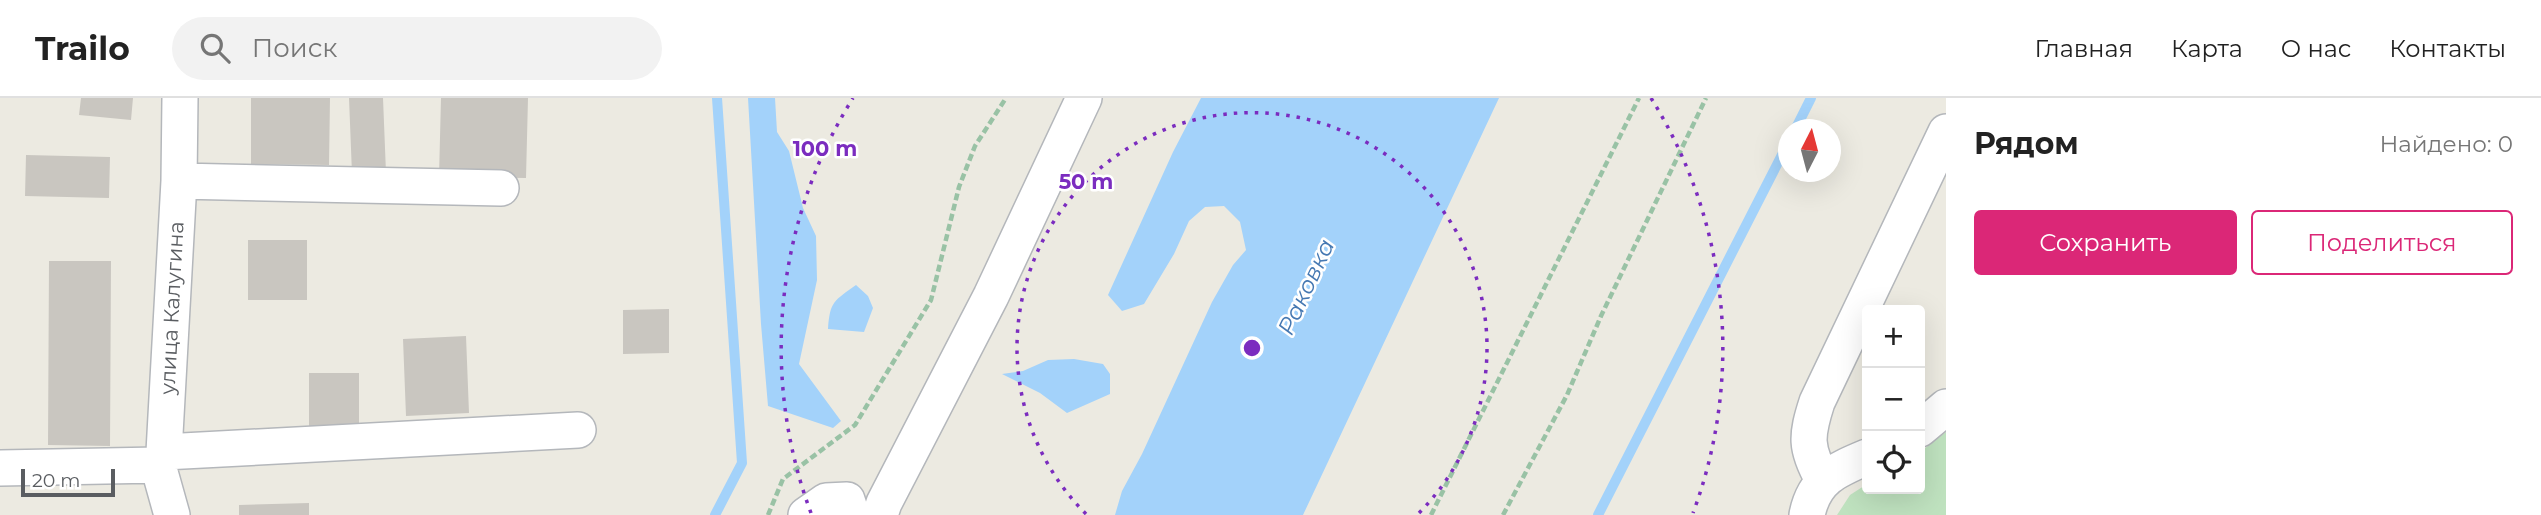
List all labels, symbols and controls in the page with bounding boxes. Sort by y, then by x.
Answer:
search box [172,17,662,80]
text: Trailo [35,28,130,68]
icon: search [196,29,234,67]
text: Поиск [252,32,337,64]
text: Главная [2035,34,2133,63]
text: Карта [2171,34,2243,63]
text: О нас [2281,34,2351,63]
text: Контакты [2389,34,2506,63]
north arrow [1778,119,1841,182]
text: Рядом [1974,125,2079,162]
text: Найдено: 0 [2379,130,2513,158]
text: 100 m [793,136,857,161]
text: 50 m [1059,169,1113,194]
button: Сохранить [1974,210,2237,275]
button: Поделиться [2251,210,2513,275]
street label: улица Калугина [154,221,189,396]
water label: Раковка [1272,235,1340,339]
map controls [1862,305,1925,494]
button: + [1862,305,1925,368]
centre of rings [1240,336,1264,360]
button: − [1862,368,1925,431]
button: locate [1862,431,1925,494]
scale bar [21,466,116,498]
text: 20 m [32,469,80,492]

